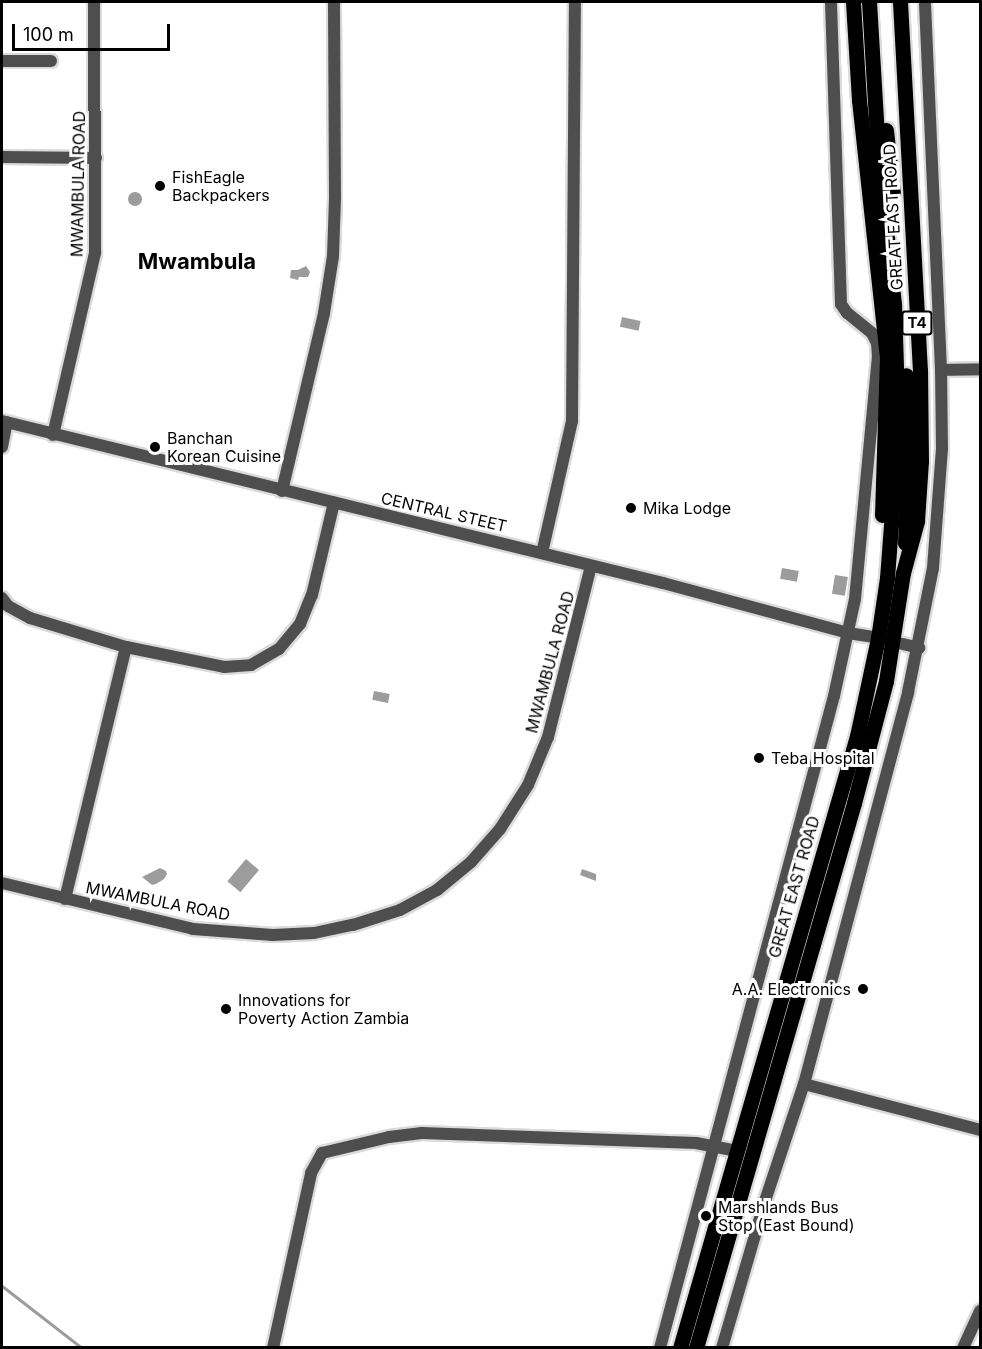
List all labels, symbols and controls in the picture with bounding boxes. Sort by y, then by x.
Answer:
scale bar [15,12,172,50]
text: 100 m [23,24,74,45]
street label: MWAMBULA ROAD [67,111,89,257]
street label: GREAT EAST ROAD [880,143,906,291]
place label: FishEagle Backpackers [172,167,270,205]
marker: FishEagle Backpackers [153,179,167,193]
district label: Mwambula [138,249,256,275]
road number: T4 [900,311,934,335]
place label: Banchan Korean Cuisine [167,428,281,466]
marker: Banchan Korean Cuisine [148,440,162,454]
street label: CENTRAL STEET [379,488,509,536]
place label: Mika Lodge [643,498,731,518]
marker: Mika Lodge [624,501,638,515]
street label: MWAMBULA ROAD [522,589,578,735]
place label: Teba Hospital [771,748,875,768]
marker: Teba Hospital [752,751,766,765]
street label: GREAT EAST ROAD [765,814,823,960]
street label: MWAMBULA ROAD [84,878,232,924]
place label: A.A. Electronics [732,979,851,999]
marker: A.A. Electronics [856,982,870,996]
place label: Innovations for Poverty Action Zambia [238,990,409,1028]
marker: Innovations for Poverty Action Zambia [219,1002,233,1016]
place label: Marshlands Bus Stop (East Bound) [718,1197,854,1235]
marker: Marshlands Bus Stop (East Bound) [699,1209,713,1223]

